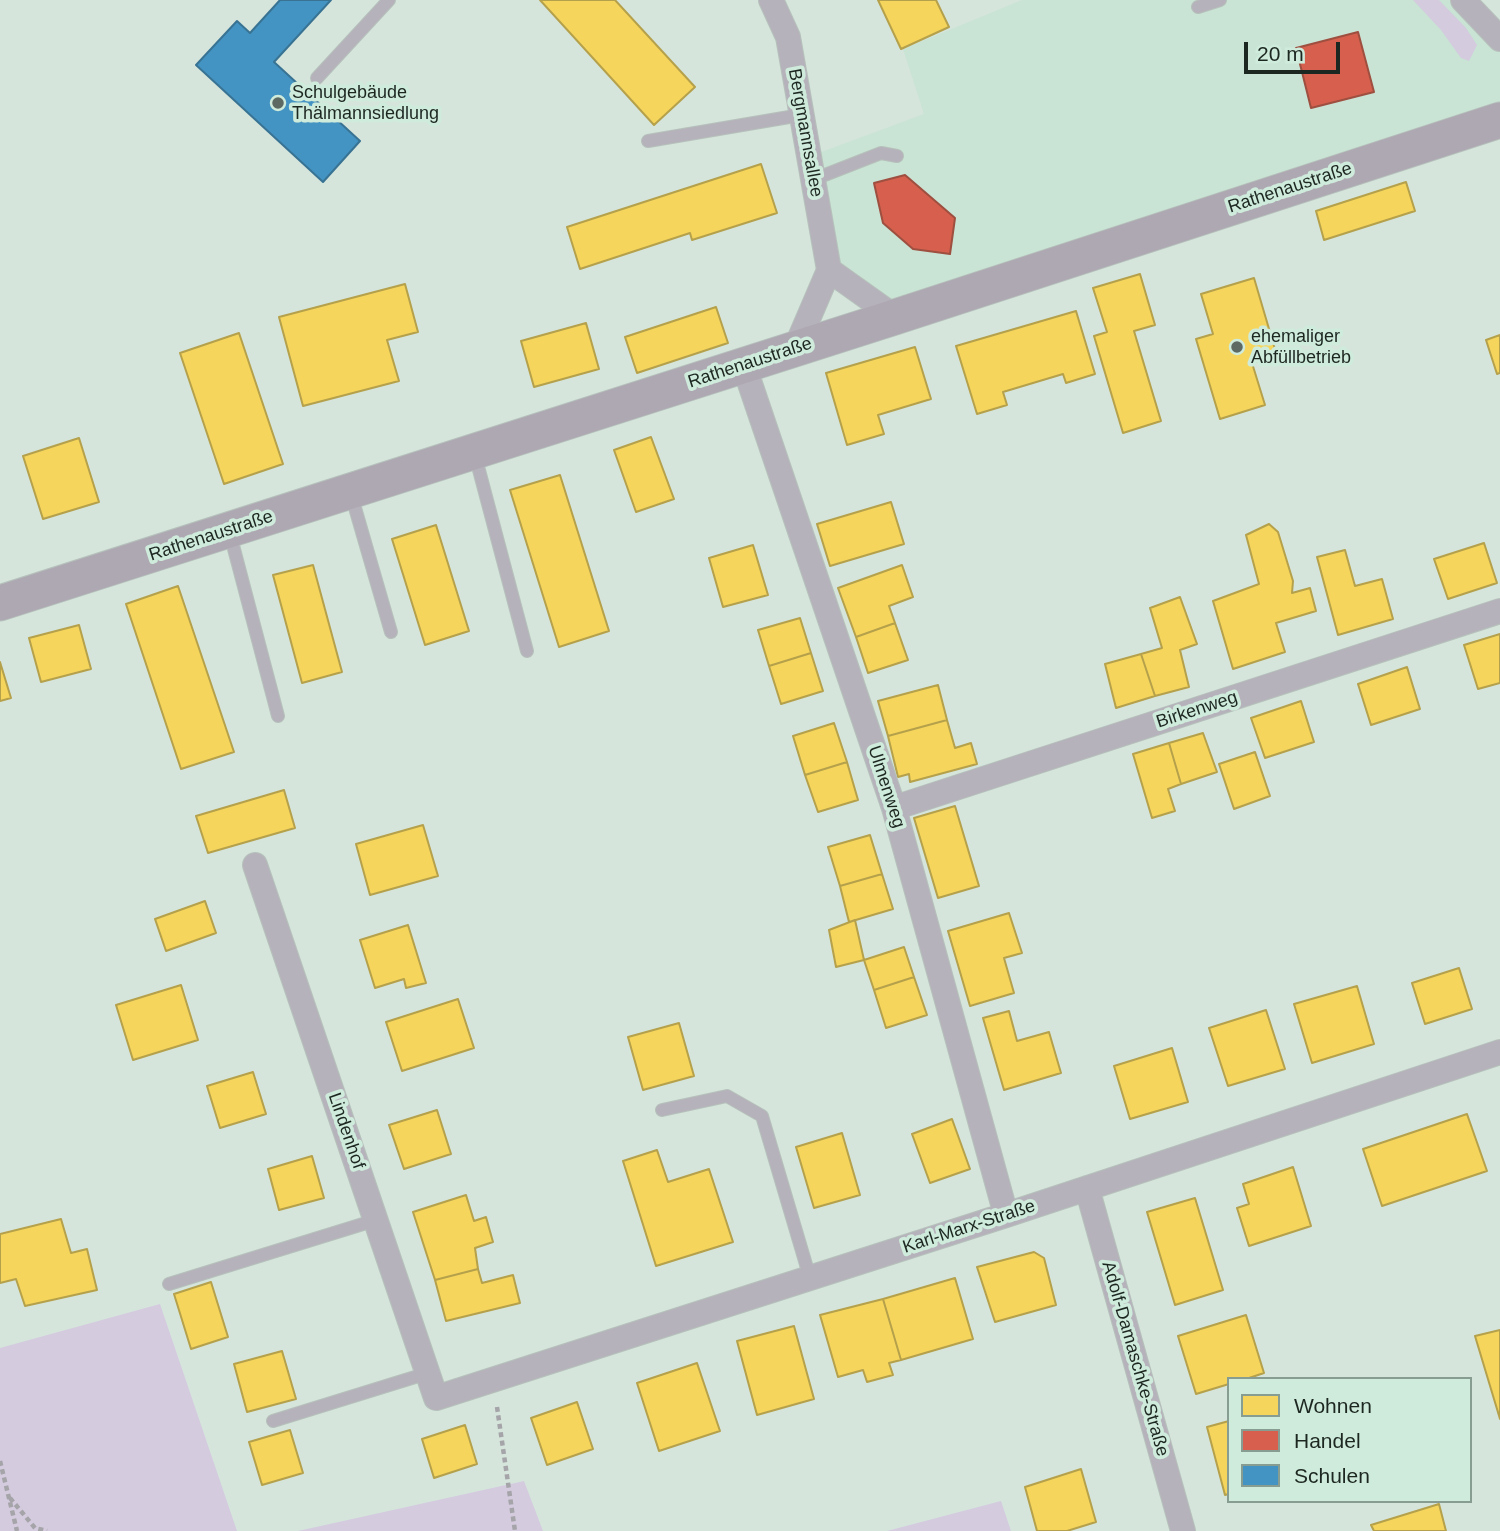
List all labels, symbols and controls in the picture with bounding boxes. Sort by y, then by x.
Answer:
scale bar [1248,28,1344,72]
text: 20 m [1257,42,1304,65]
street label: Bergmannsallee [783,67,827,199]
place label: Schulgebäude Thälmannsiedlung [292,82,439,124]
marker: Schulgebäude Thälmannsiedlung [270,95,286,111]
street label: Rathenaustraße [1225,158,1355,218]
place label: ehemaliger Abfüllbetrieb [1251,326,1351,368]
street label: Rathenaustraße [685,333,815,393]
marker: ehemaliger Abfüllbetrieb [1229,339,1245,355]
street label: Rathenaustraße [146,506,276,566]
street label: Birkenweg [1154,687,1240,733]
street label: Ulmenweg [863,743,909,831]
street label: Lindenhof [323,1090,369,1172]
street label: Karl-Marx-Straße [900,1195,1038,1259]
street label: Adolf-Damaschke-Straße [1097,1259,1173,1459]
legend [1227,1377,1472,1503]
text: Wohnen [1294,1394,1372,1417]
text: Handel [1294,1429,1361,1452]
text: Schulen [1294,1464,1370,1487]

